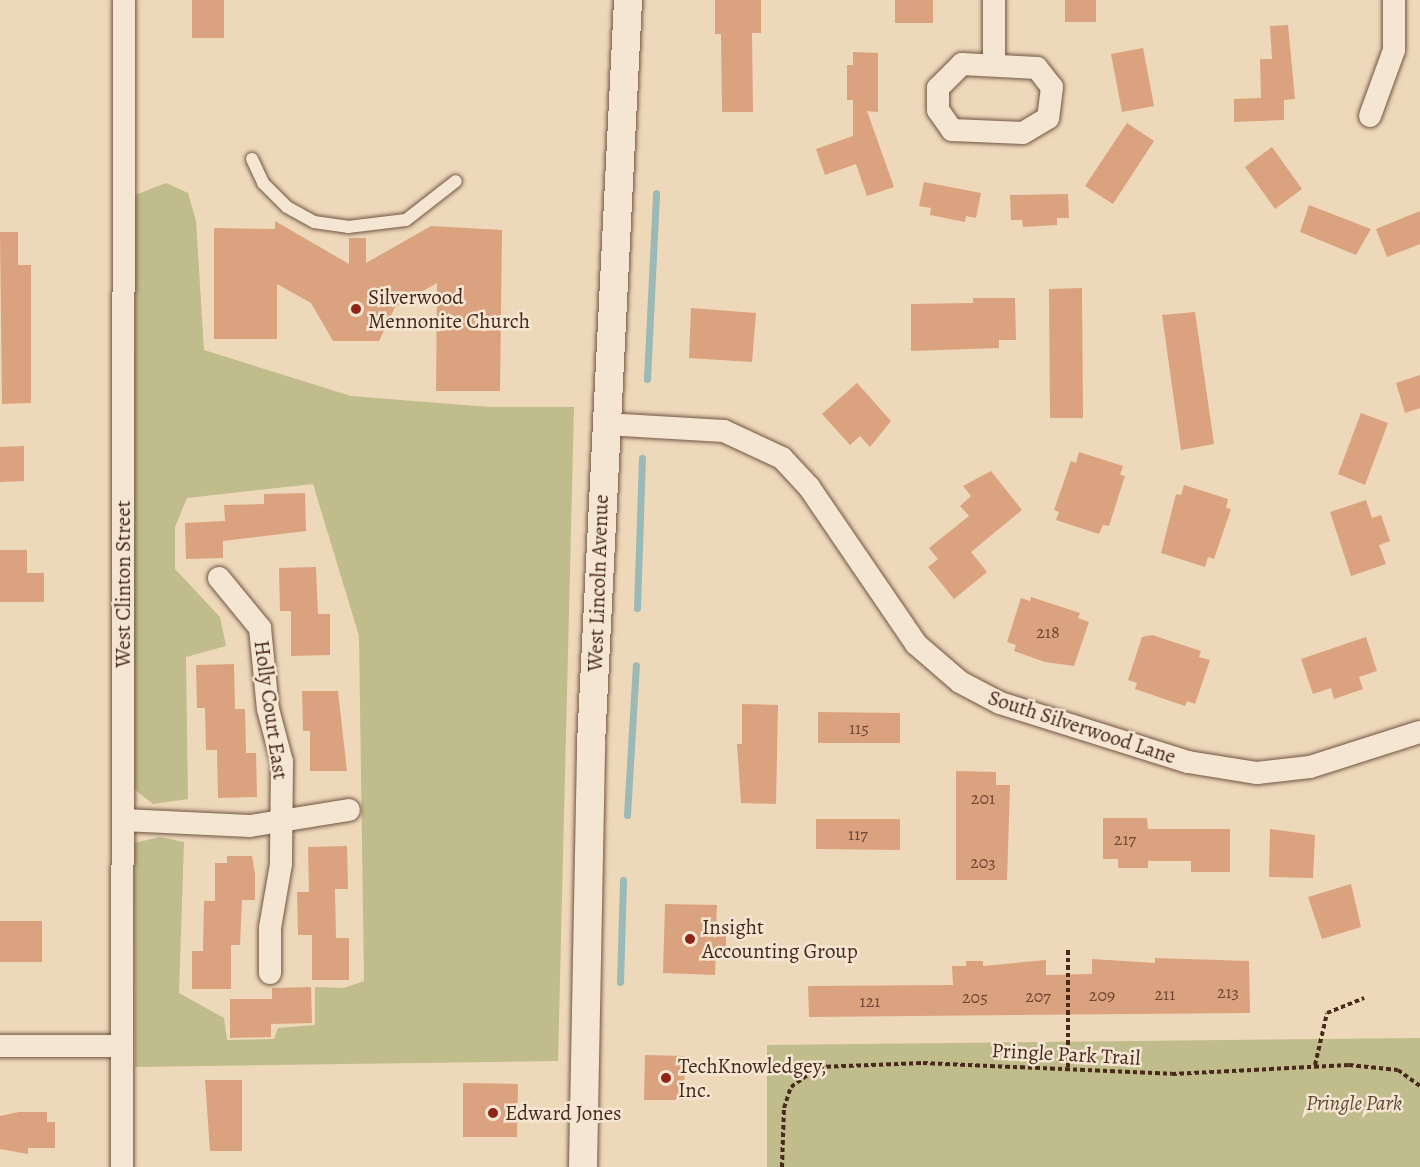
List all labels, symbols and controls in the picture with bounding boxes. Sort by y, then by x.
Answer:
place label: Silverwood Mennonite Church [368,284,530,334]
marker: Silverwood Mennonite Church [349,302,363,316]
street label: West Lincoln Avenue [582,494,614,672]
street label: West Clinton Street [110,500,136,668]
house number: 218 [1036,621,1060,643]
street label: Holly Court East [249,639,293,781]
street label: South Silverwood Lane [985,685,1179,769]
house number: 115 [849,717,869,739]
house number: 201 [971,787,995,809]
house number: 117 [848,823,868,845]
house number: 217 [1114,828,1136,850]
house number: 203 [970,851,996,873]
place label: Insight Accounting Group [702,914,858,964]
marker: Insight Accounting Group [683,932,697,946]
house number: 213 [1217,981,1239,1003]
house number: 211 [1155,983,1175,1005]
house number: 209 [1089,984,1115,1006]
house number: 207 [1025,985,1051,1007]
house number: 205 [962,986,988,1008]
house number: 121 [860,990,880,1012]
street label: Pringle Park Trail [991,1038,1141,1070]
place label: TechKnowledgey, Inc. [678,1053,827,1103]
marker: TechKnowledgey, Inc. [659,1071,673,1085]
park label: Pringle Park [1306,1090,1402,1116]
place label: Edward Jones [505,1100,622,1126]
marker: Edward Jones [486,1106,500,1120]

